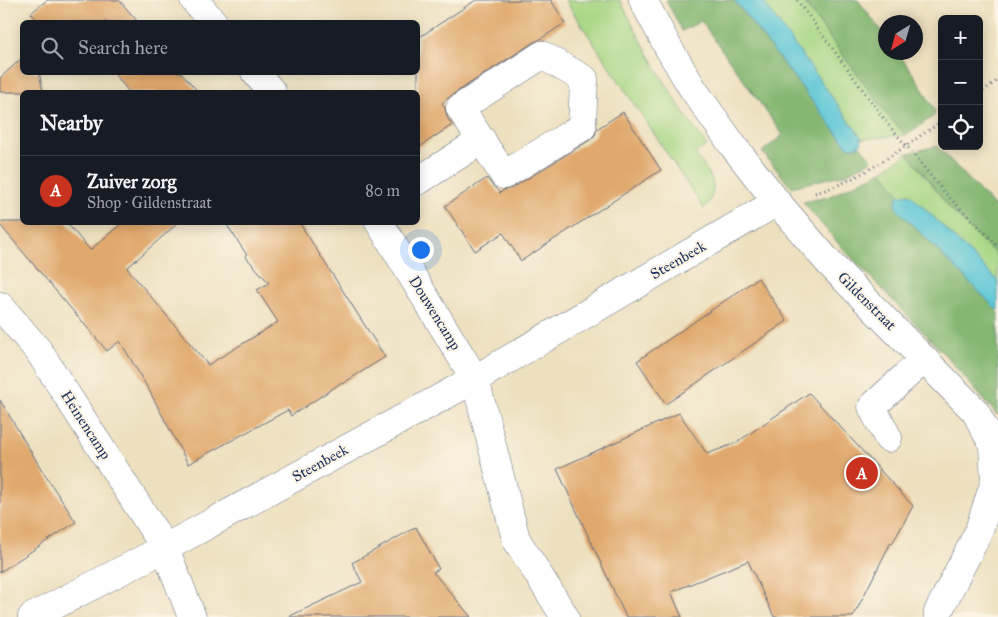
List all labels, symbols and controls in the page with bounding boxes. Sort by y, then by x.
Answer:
north arrow [878,15,923,60]
map controls [938,15,983,150]
button: + [938,15,983,60]
search box [20,20,420,75]
icon: search [38,34,66,62]
text: Search here [78,36,168,59]
button: − [938,60,983,105]
button: locate [938,105,983,150]
text: Nearby [40,110,103,136]
text: Zuiver zorg [87,170,176,193]
text: A [51,181,61,200]
text: 80 m [365,181,400,200]
text: Shop · Gildenstraat [87,193,212,212]
your location [408,237,434,263]
street label: Steenbeek [647,237,709,283]
street label: Gildenstraat [834,268,900,334]
street label: Douwencamp [405,272,465,354]
street label: Heinencamp [57,387,115,463]
street label: Steenbeek [289,440,351,486]
pin: A [846,454,878,492]

